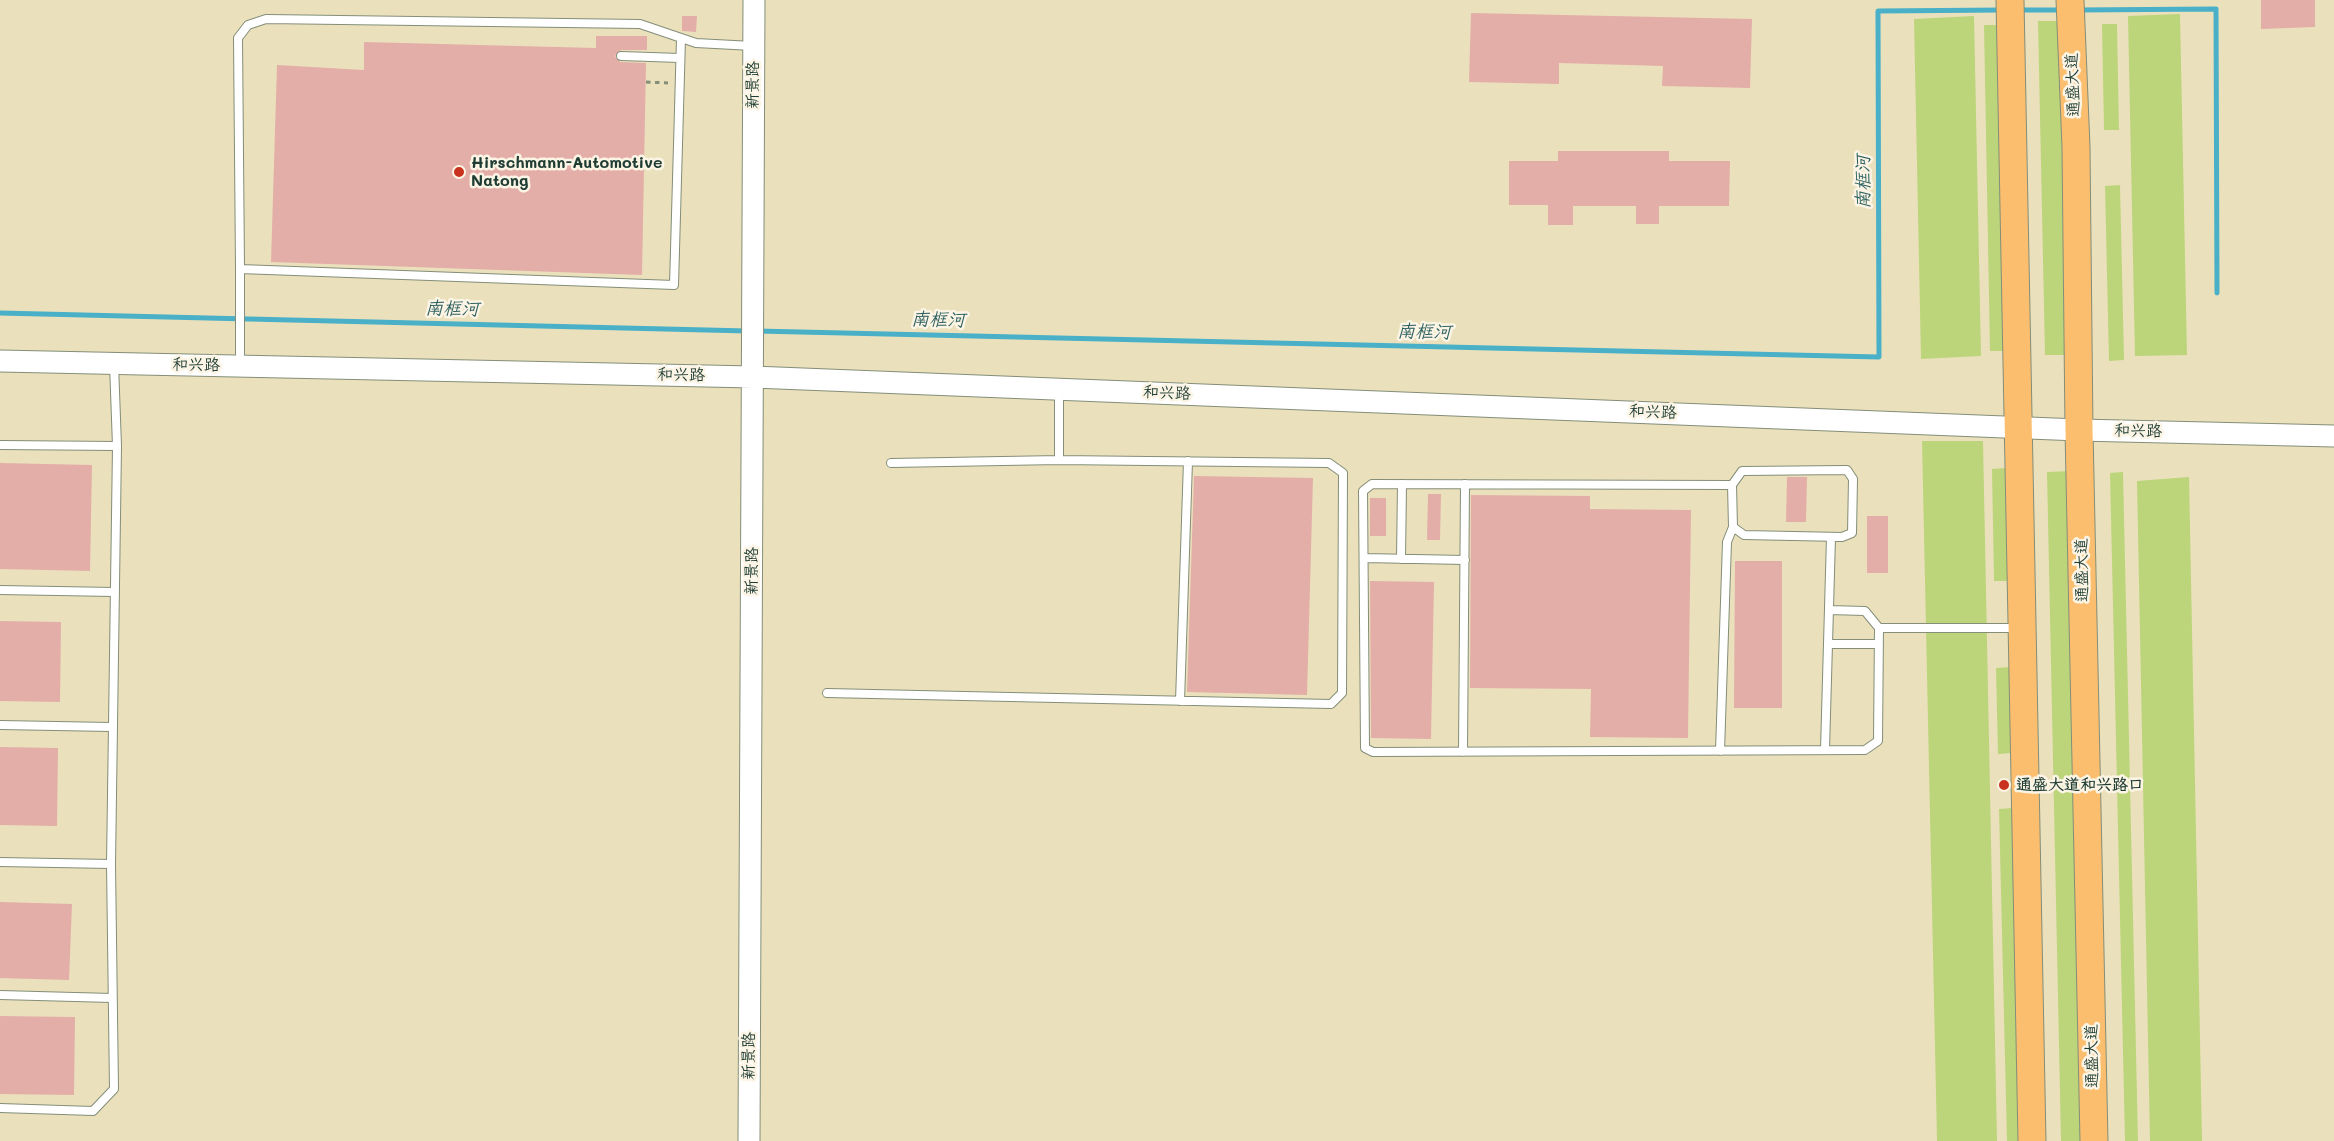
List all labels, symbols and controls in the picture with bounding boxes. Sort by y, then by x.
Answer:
street label: 通盛大道 [2062,53,2084,117]
street label: 新景路 [743,61,763,109]
place label: Hirschmann-Automotive Natong [471,153,662,191]
water label: 南框河 [1852,155,1874,209]
marker: Hirschmann-Automotive Natong [452,165,466,179]
water label: 南框河 [425,298,479,320]
water label: 南框河 [911,309,965,331]
water label: 南框河 [1397,321,1451,343]
street label: 和兴路 [172,355,220,375]
street label: 和兴路 [657,365,705,385]
street label: 和兴路 [1143,383,1191,403]
street label: 和兴路 [1629,402,1677,422]
street label: 和兴路 [2114,421,2162,441]
street label: 通盛大道 [2072,538,2092,602]
street label: 新景路 [742,547,762,595]
place label: 通盛大道和兴路口 [2016,775,2144,795]
marker: 通盛大道和兴路口 [1997,778,2011,792]
street label: 通盛大道 [2082,1024,2102,1088]
street label: 新景路 [739,1032,759,1080]

